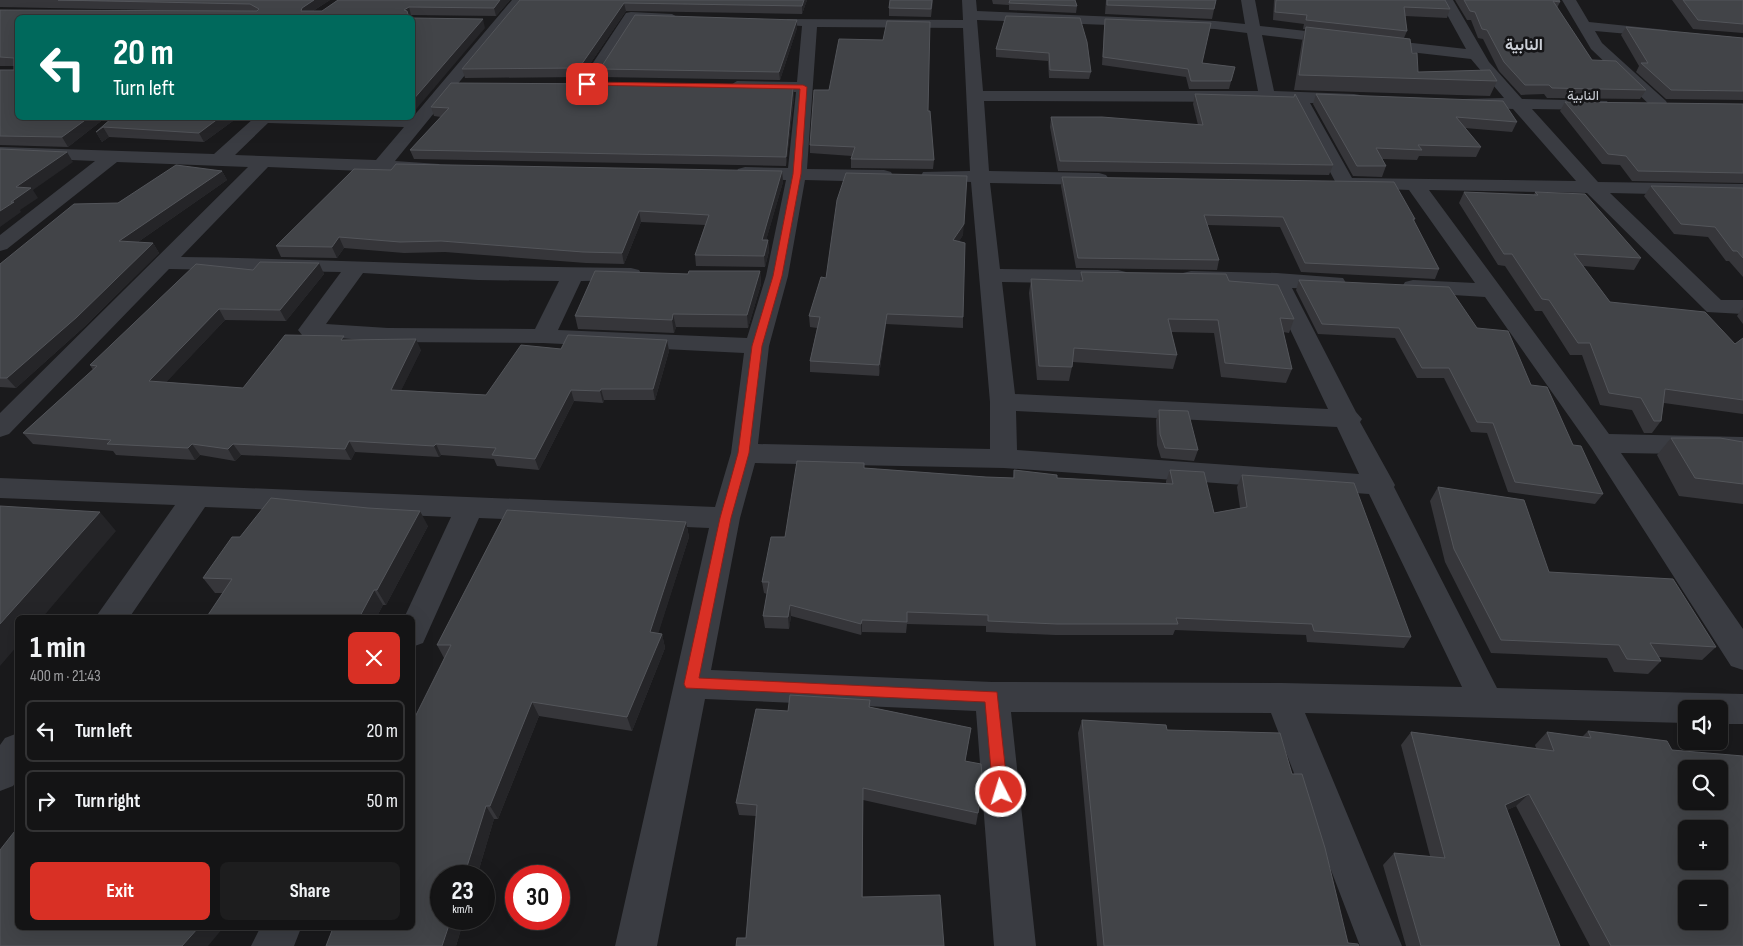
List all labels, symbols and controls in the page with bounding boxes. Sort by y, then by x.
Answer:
text: 20 m [113,32,174,75]
icon: left [30,35,95,100]
district label: النابية [1505,36,1543,55]
pin [566,63,608,105]
icon: arrive [573,70,601,98]
text: Turn left [113,75,175,102]
district label: النابية [1567,87,1599,104]
text: 1 min [30,630,86,666]
button: close [348,632,400,684]
text: 400 m · 21:43 [30,667,101,686]
map controls [1678,700,1728,930]
button: sound [1678,700,1728,750]
icon: left [32,717,60,745]
text: Turn left [75,720,132,743]
text: 20 m [366,720,398,743]
button: search [1678,760,1728,810]
position arrow [974,765,1026,817]
icon: right [32,787,60,815]
text: Turn right [75,790,140,813]
text: 50 m [367,790,398,813]
button: + [1678,820,1728,870]
button: Exit [30,862,210,920]
button: Share [220,862,400,920]
speed limit sign: 30 [505,865,570,930]
text: 23 [451,876,474,907]
button: − [1678,880,1728,930]
text: km/h [452,902,473,917]

